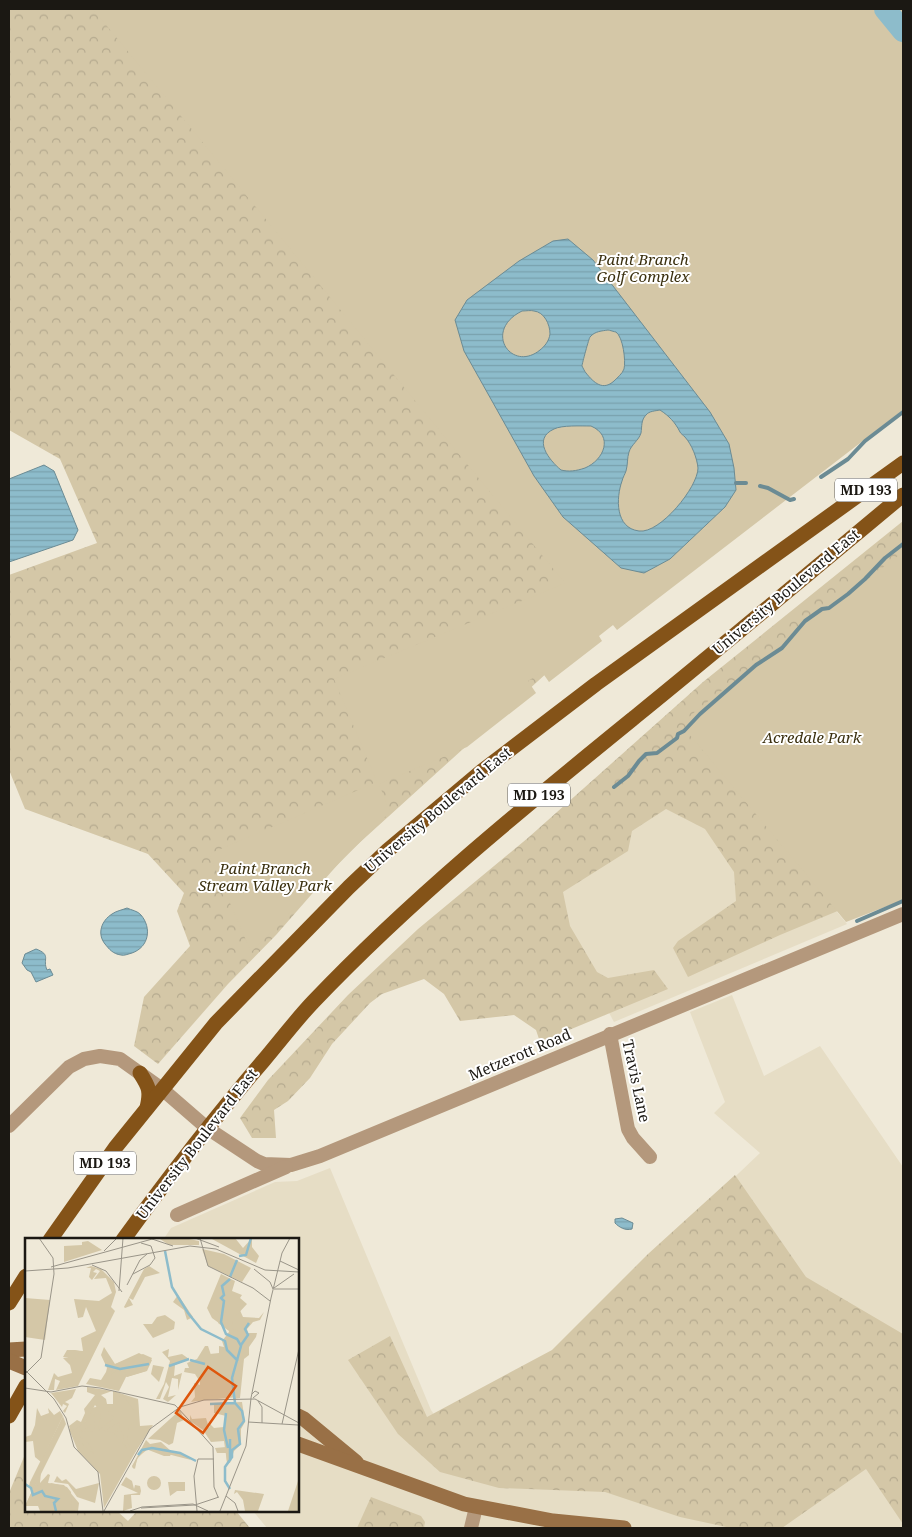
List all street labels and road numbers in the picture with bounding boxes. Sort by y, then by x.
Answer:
road number: MD 193 [835,478,897,502]
street label: University Boulevard East [708,524,863,659]
street label: University Boulevard East [360,742,515,877]
road number: MD 193 [508,784,570,806]
street label: Metzerott Road [465,1024,574,1085]
street label: Travis Lane [618,1038,655,1124]
street label: University Boulevard East [131,1064,261,1223]
road number: MD 193 [74,1152,136,1174]

